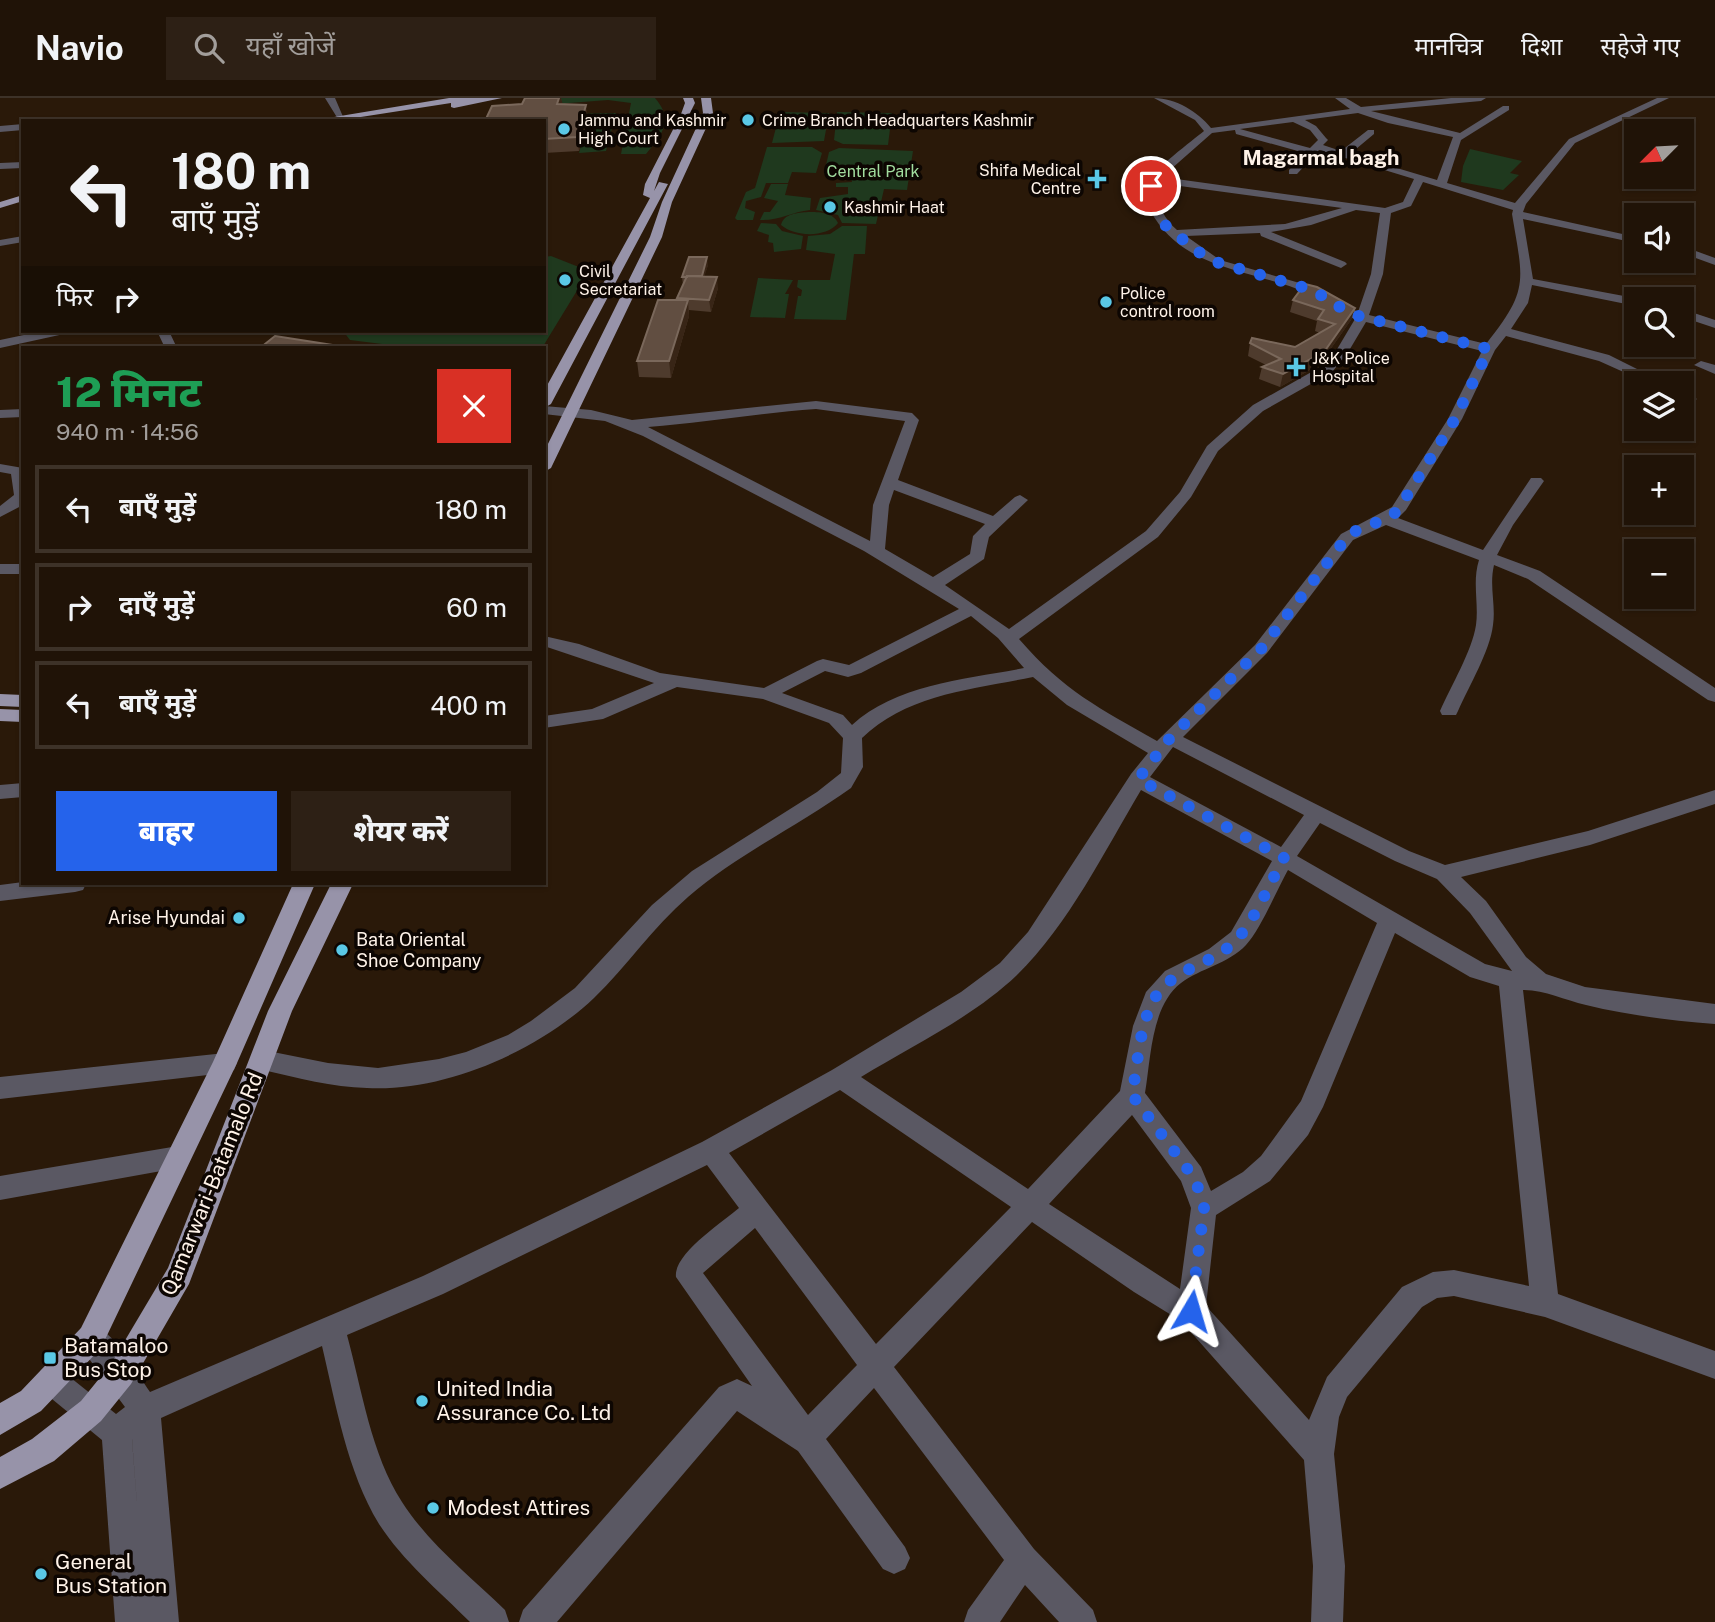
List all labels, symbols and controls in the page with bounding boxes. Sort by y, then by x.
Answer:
search box [166,17,656,80]
text: Navio [35,29,124,67]
icon: search [190,29,228,67]
text: यहाँ खोजें [246,30,335,61]
text: मानचित्र [1415,32,1483,60]
text: दिशा [1521,32,1563,60]
text: सहेजे गए [1601,32,1680,60]
place label: Jammu and Kashmir High Court [578,111,726,148]
place label: Crime Branch Headquarters Kashmir [762,111,1034,130]
marker: Crime Branch Headquarters Kashmir [740,112,756,128]
north arrow [1624,119,1694,189]
map controls [1624,119,1694,609]
marker: Jammu and Kashmir High Court [556,121,572,137]
text: 180 m [171,142,311,200]
district label: Magarmal bagh [1242,145,1400,170]
icon: left [56,147,147,238]
pin [1121,156,1181,216]
place label: Shifa Medical Centre [979,161,1081,198]
park label: Central Park [827,162,919,181]
icon: arrive [1132,167,1170,205]
marker: Shifa Medical Centre [1087,169,1107,189]
place label: Kashmir Haat [844,198,945,217]
marker: Kashmir Haat [822,199,838,215]
text: बाएँ मुड़ें [171,201,259,238]
button: sound [1624,203,1694,273]
place label: Civil Secretariat [579,262,662,299]
marker: Civil Secretariat [557,272,573,288]
icon: right [107,280,145,318]
text: फिर [56,281,93,312]
place label: Police control room [1120,284,1215,321]
button: search [1624,287,1694,357]
marker: Police control room [1098,294,1114,310]
place label: J&K Police Hospital [1312,349,1390,386]
marker: J&K Police Hospital [1286,357,1306,377]
text: 12 मिनट [56,367,201,416]
button: close [437,369,511,443]
button: layers [1624,371,1694,441]
text: 940 m · 14:56 [56,418,199,445]
button: + [1624,455,1694,525]
icon: left [60,490,98,528]
text: बाएँ मुड़ें [119,491,196,522]
text: 180 m [435,494,507,525]
button: − [1624,539,1694,609]
icon: right [60,588,98,626]
text: दाएँ मुड़ें [119,589,195,620]
text: 60 m [446,592,507,623]
icon: left [60,686,98,724]
text: बाएँ मुड़ें [119,687,196,718]
text: 400 m [430,690,507,721]
button: बाहर [56,791,277,871]
button: शेयर करें [291,791,511,871]
place label: Arise Hyundai [108,907,225,928]
marker: Arise Hyundai [231,910,247,926]
place label: Bata Oriental Shoe Company [356,929,482,971]
marker: Bata Oriental Shoe Company [334,942,350,958]
street label: Qamarwari-Batamalo Rd [155,1069,268,1299]
position arrow [1154,1274,1228,1348]
place label: Batamaloo Bus Stop [64,1333,168,1382]
marker: Batamaloo Bus Stop [42,1350,58,1366]
place label: United India Assurance Co. Ltd [436,1376,611,1425]
marker: United India Assurance Co. Ltd [414,1393,430,1409]
place label: Modest Attires [447,1495,590,1520]
marker: Modest Attires [425,1500,441,1516]
place label: General Bus Station [55,1549,167,1598]
marker: General Bus Station [33,1566,49,1582]

